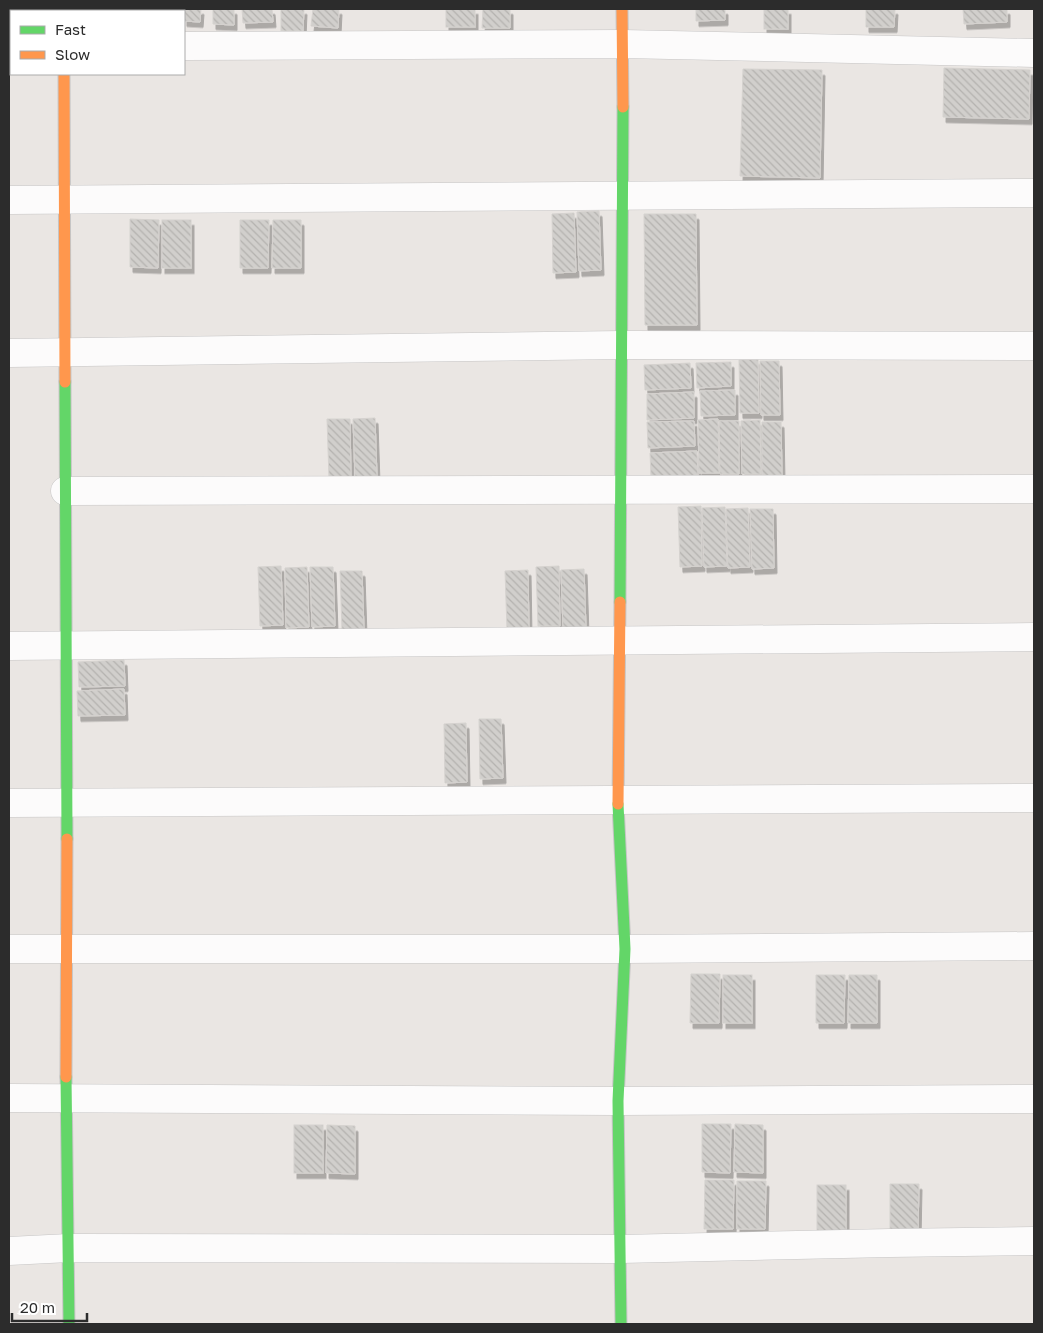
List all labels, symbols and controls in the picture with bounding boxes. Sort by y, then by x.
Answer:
legend [10,10,185,75]
text: Fast [55,20,86,38]
text: Slow [55,45,90,63]
scale bar [12,1290,88,1322]
text: 20 m [20,1298,55,1316]

